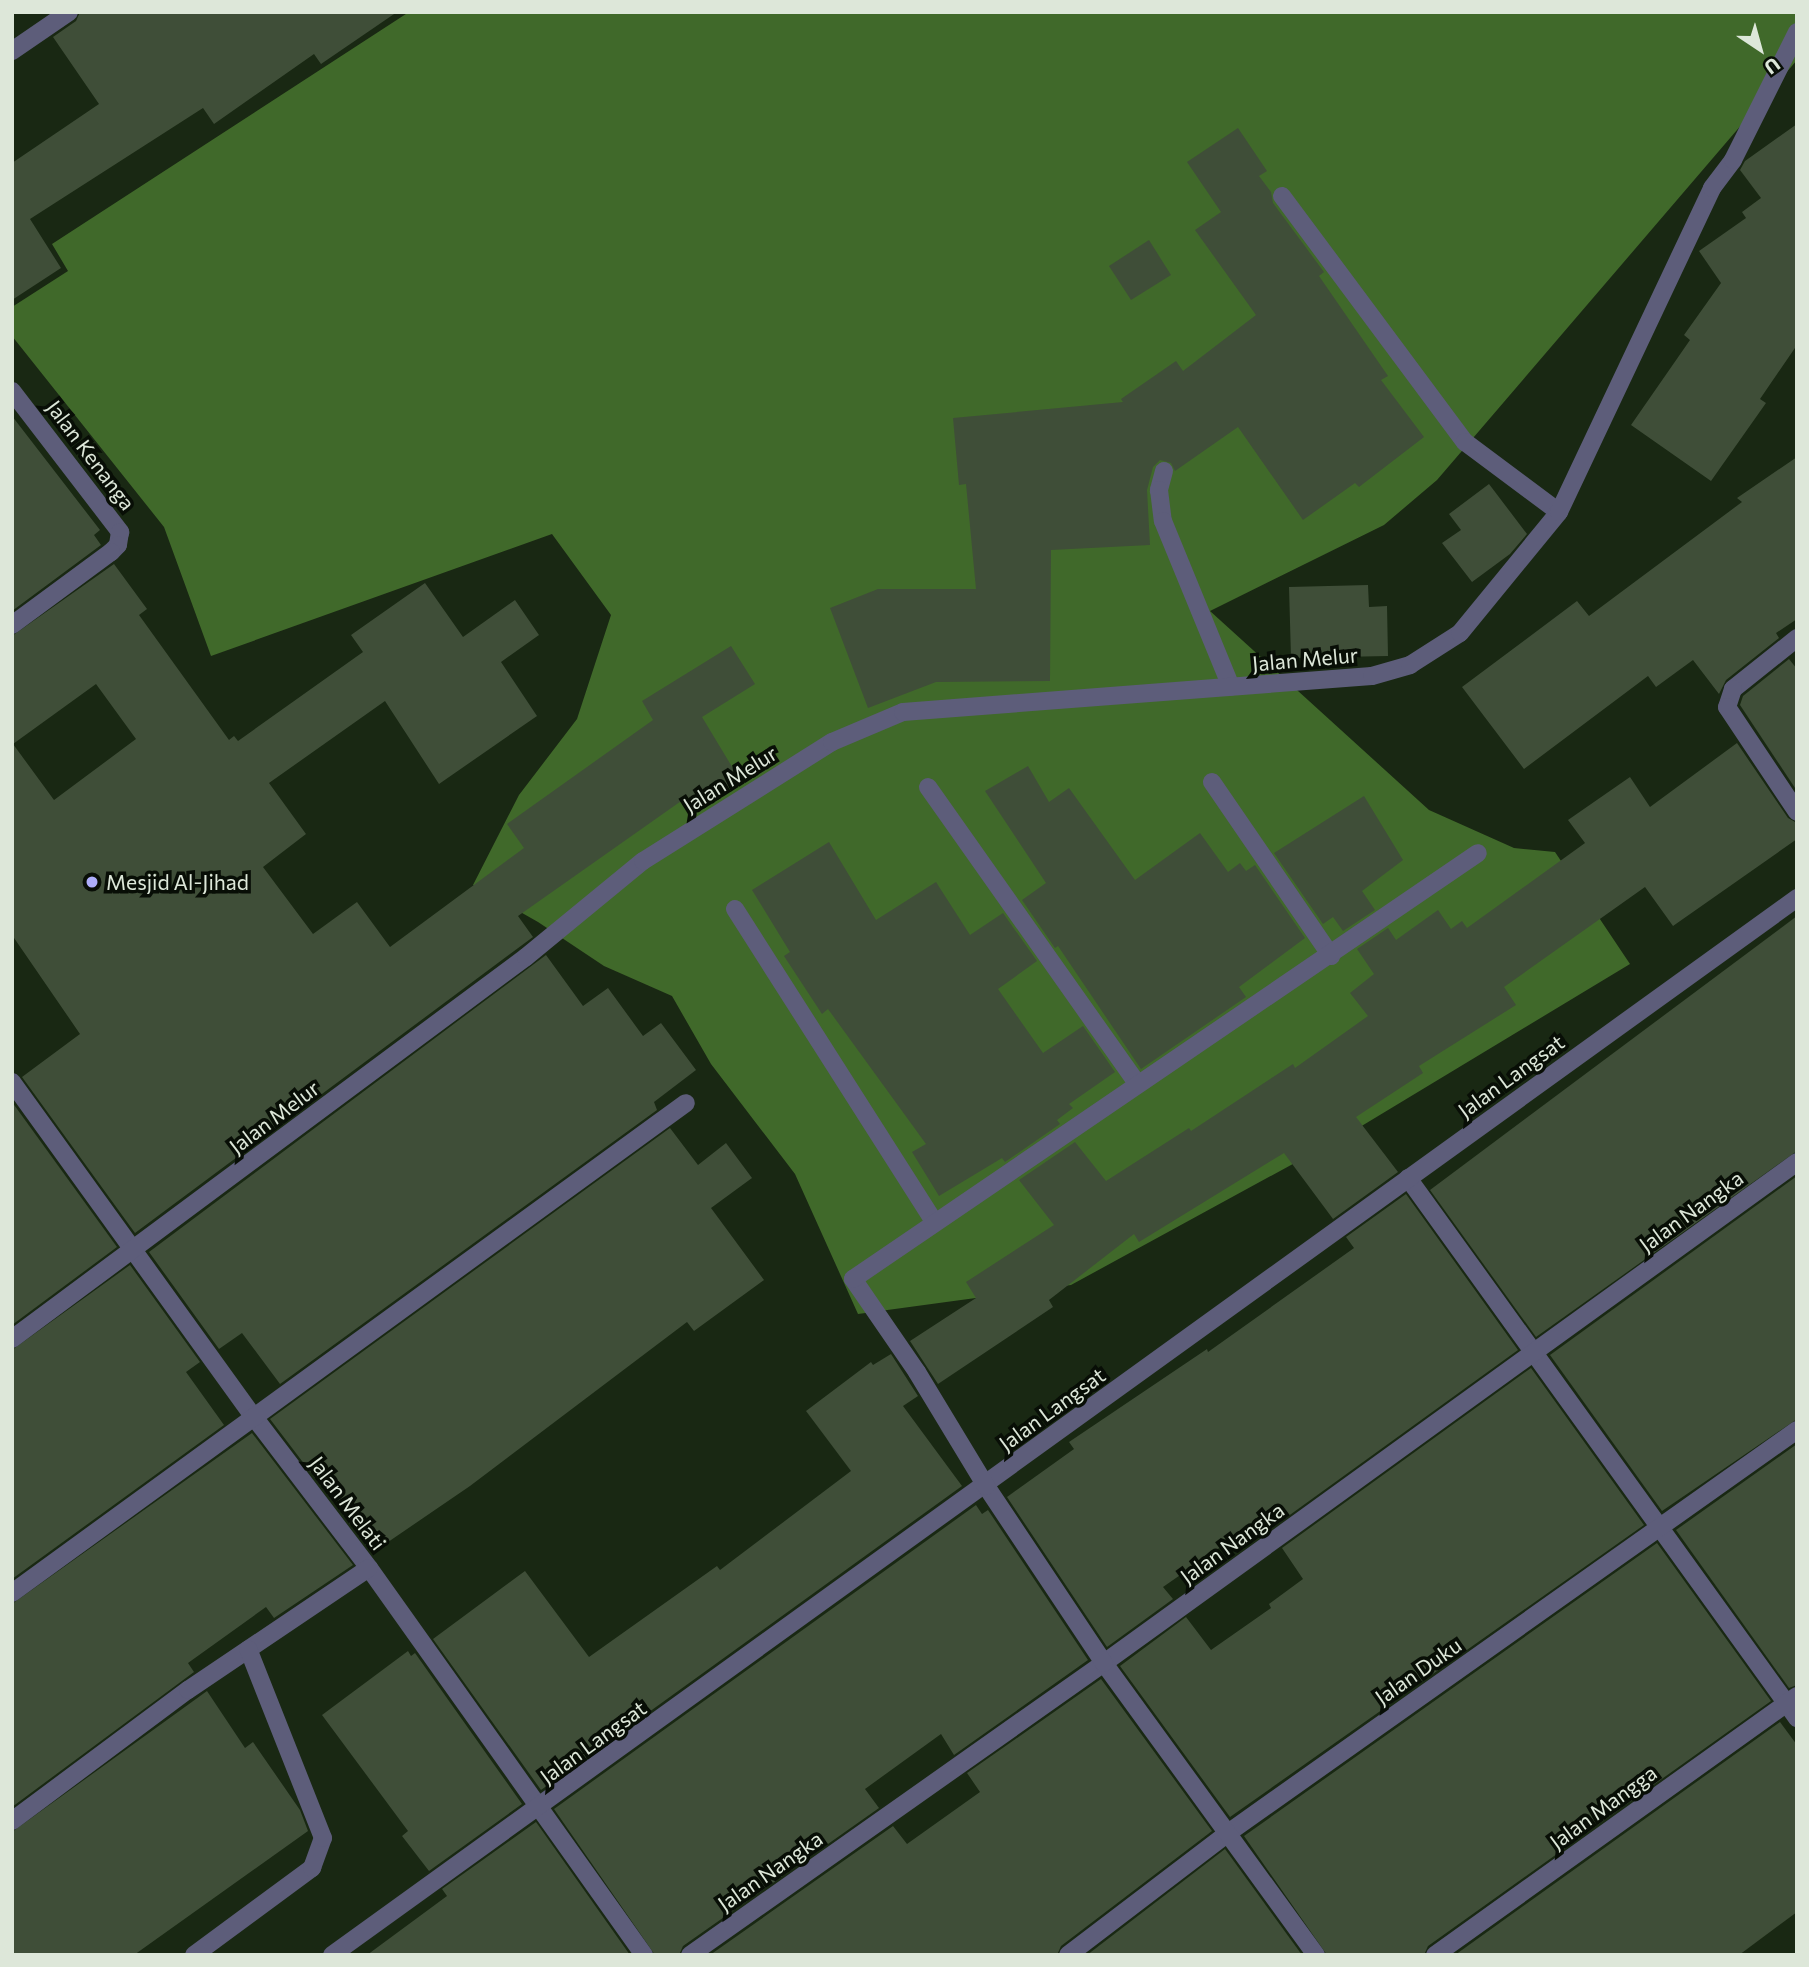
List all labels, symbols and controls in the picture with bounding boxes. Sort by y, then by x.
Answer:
north arrow [1725,14,1795,84]
text: U [1760,53,1785,80]
street label: Jalan Kenanga [41,395,141,515]
street label: Jalan Melur [1251,642,1359,676]
street label: Jalan Melur [678,740,782,818]
place label: Mesjid Al-Jihad [106,869,249,895]
marker: Mesjid Al-Jihad [84,874,100,890]
street label: Jalan Langsat [1453,1029,1569,1123]
street label: Jalan Melur [224,1075,324,1159]
street label: Jalan Nangka [1634,1165,1748,1257]
street label: Jalan Langsat [994,1362,1110,1456]
street label: Jalan Melati [305,1451,391,1555]
street label: Jalan Nangka [1175,1497,1289,1589]
street label: Jalan Duku [1370,1632,1466,1710]
street label: Jalan Langsat [535,1695,651,1789]
street label: Jalan Mangga [1545,1760,1661,1854]
street label: Jalan Nangka [713,1826,827,1916]

